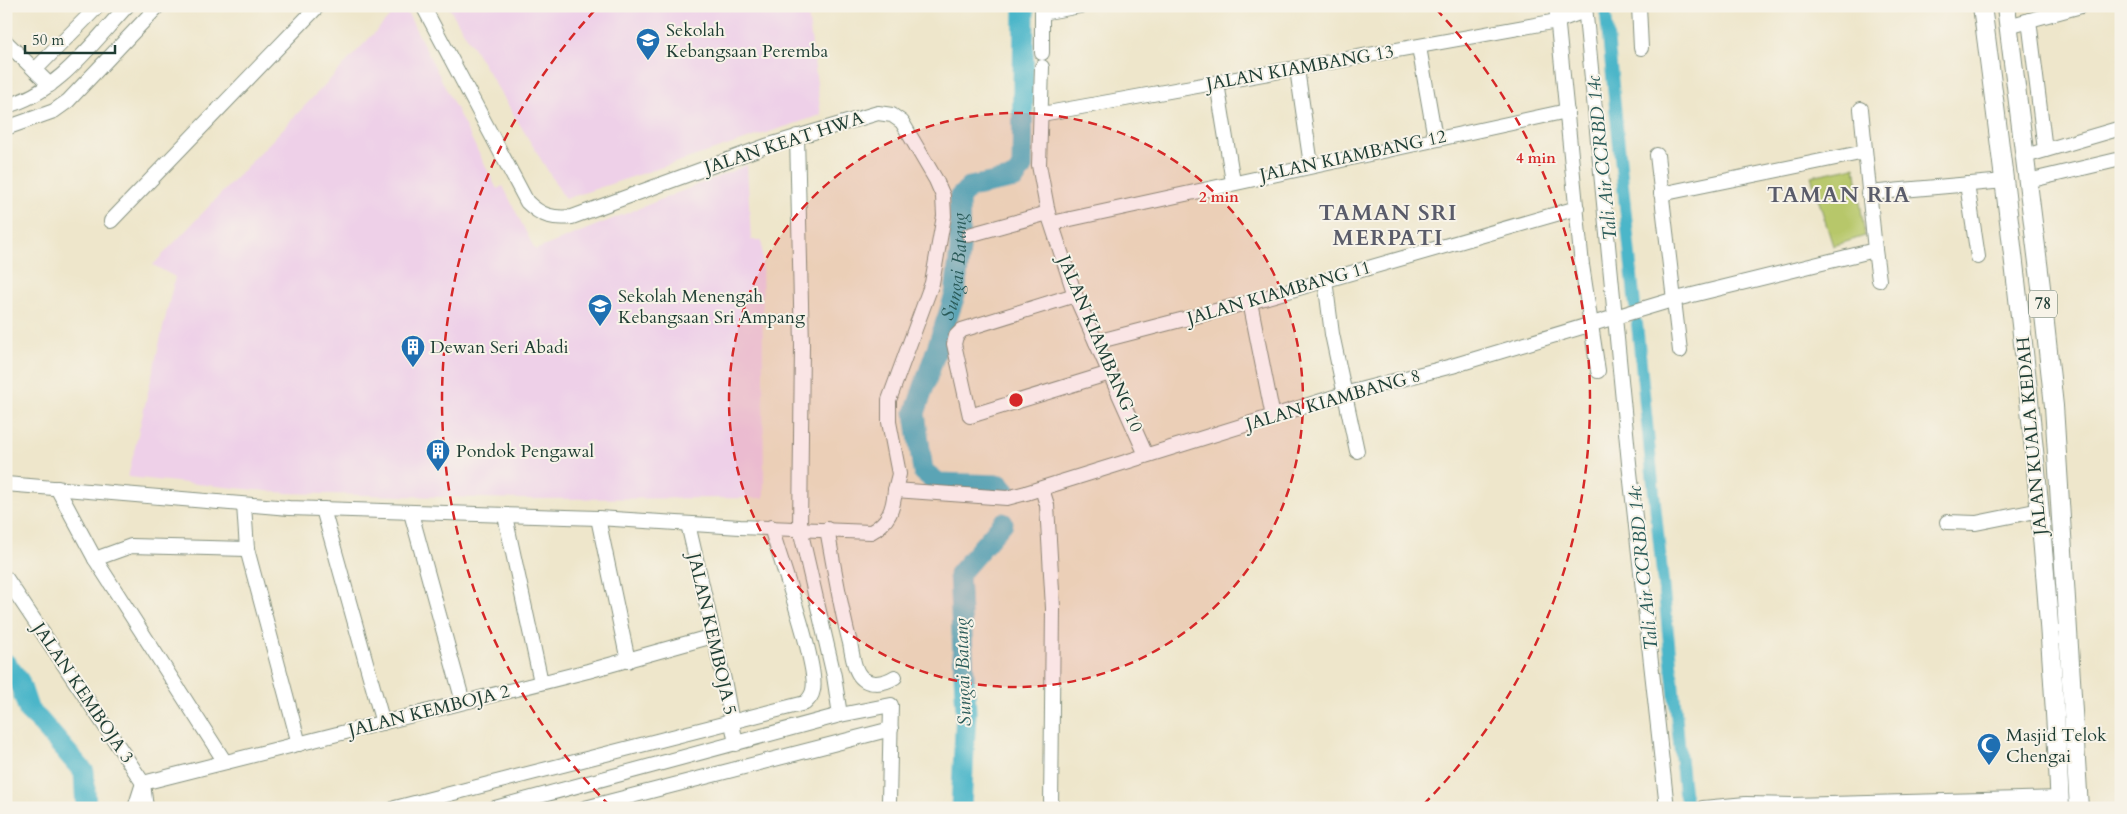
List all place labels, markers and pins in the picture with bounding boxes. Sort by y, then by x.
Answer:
place label: Sekolah Kebangsaan Peremba [666,18,828,64]
school or university icon: Sekolah Kebangsaan Peremba [635,27,661,61]
place label: Sekolah Menengah Kebangsaan Sri Ampang [618,284,806,330]
school or university icon: Sekolah Menengah Kebangsaan Sri Ampang [587,293,613,327]
building icon: Dewan Seri Abadi [400,334,426,368]
place label: Dewan Seri Abadi [430,335,569,360]
centre of rings [1007,391,1025,409]
building icon: Pondok Pengawal [425,438,451,472]
place label: Pondok Pengawal [456,439,595,464]
place label: Masjid Telok Chengai [2006,723,2107,769]
mosque icon: Masjid Telok Chengai [1976,732,2002,766]

